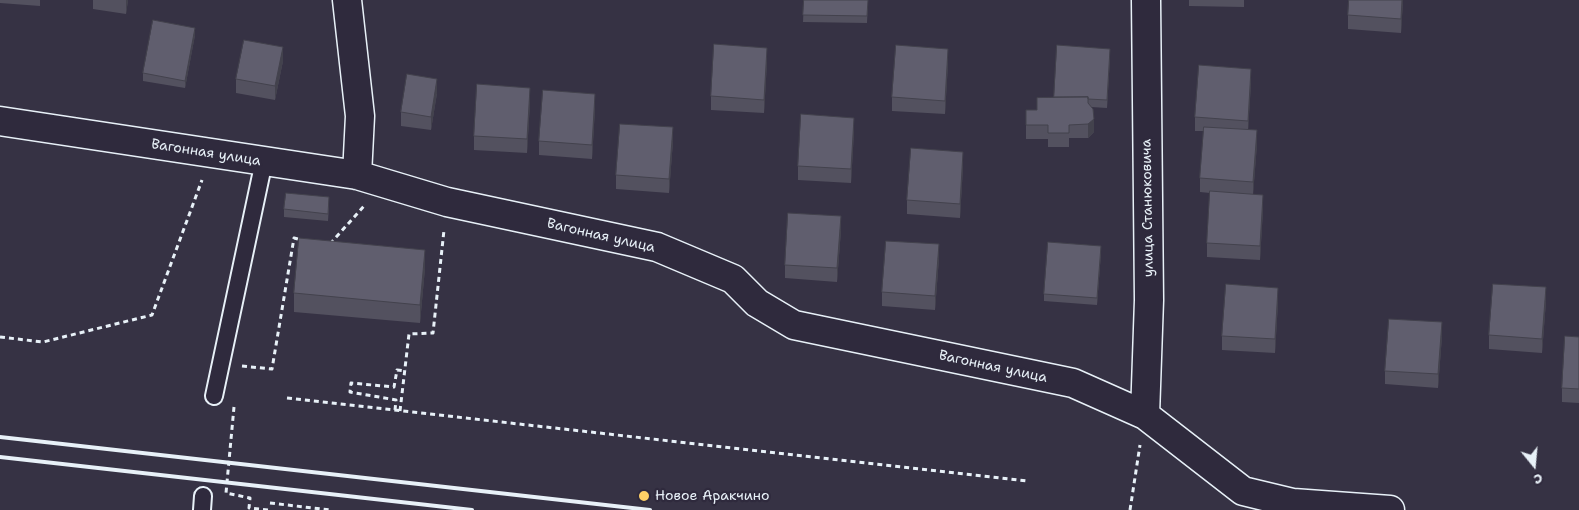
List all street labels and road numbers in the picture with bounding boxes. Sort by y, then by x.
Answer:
street label: Вагонная улица [150,136,262,170]
street label: улица Станюковича [1138,139,1158,277]
street label: Вагонная улица [545,215,657,257]
street label: Вагонная улица [937,347,1049,387]

